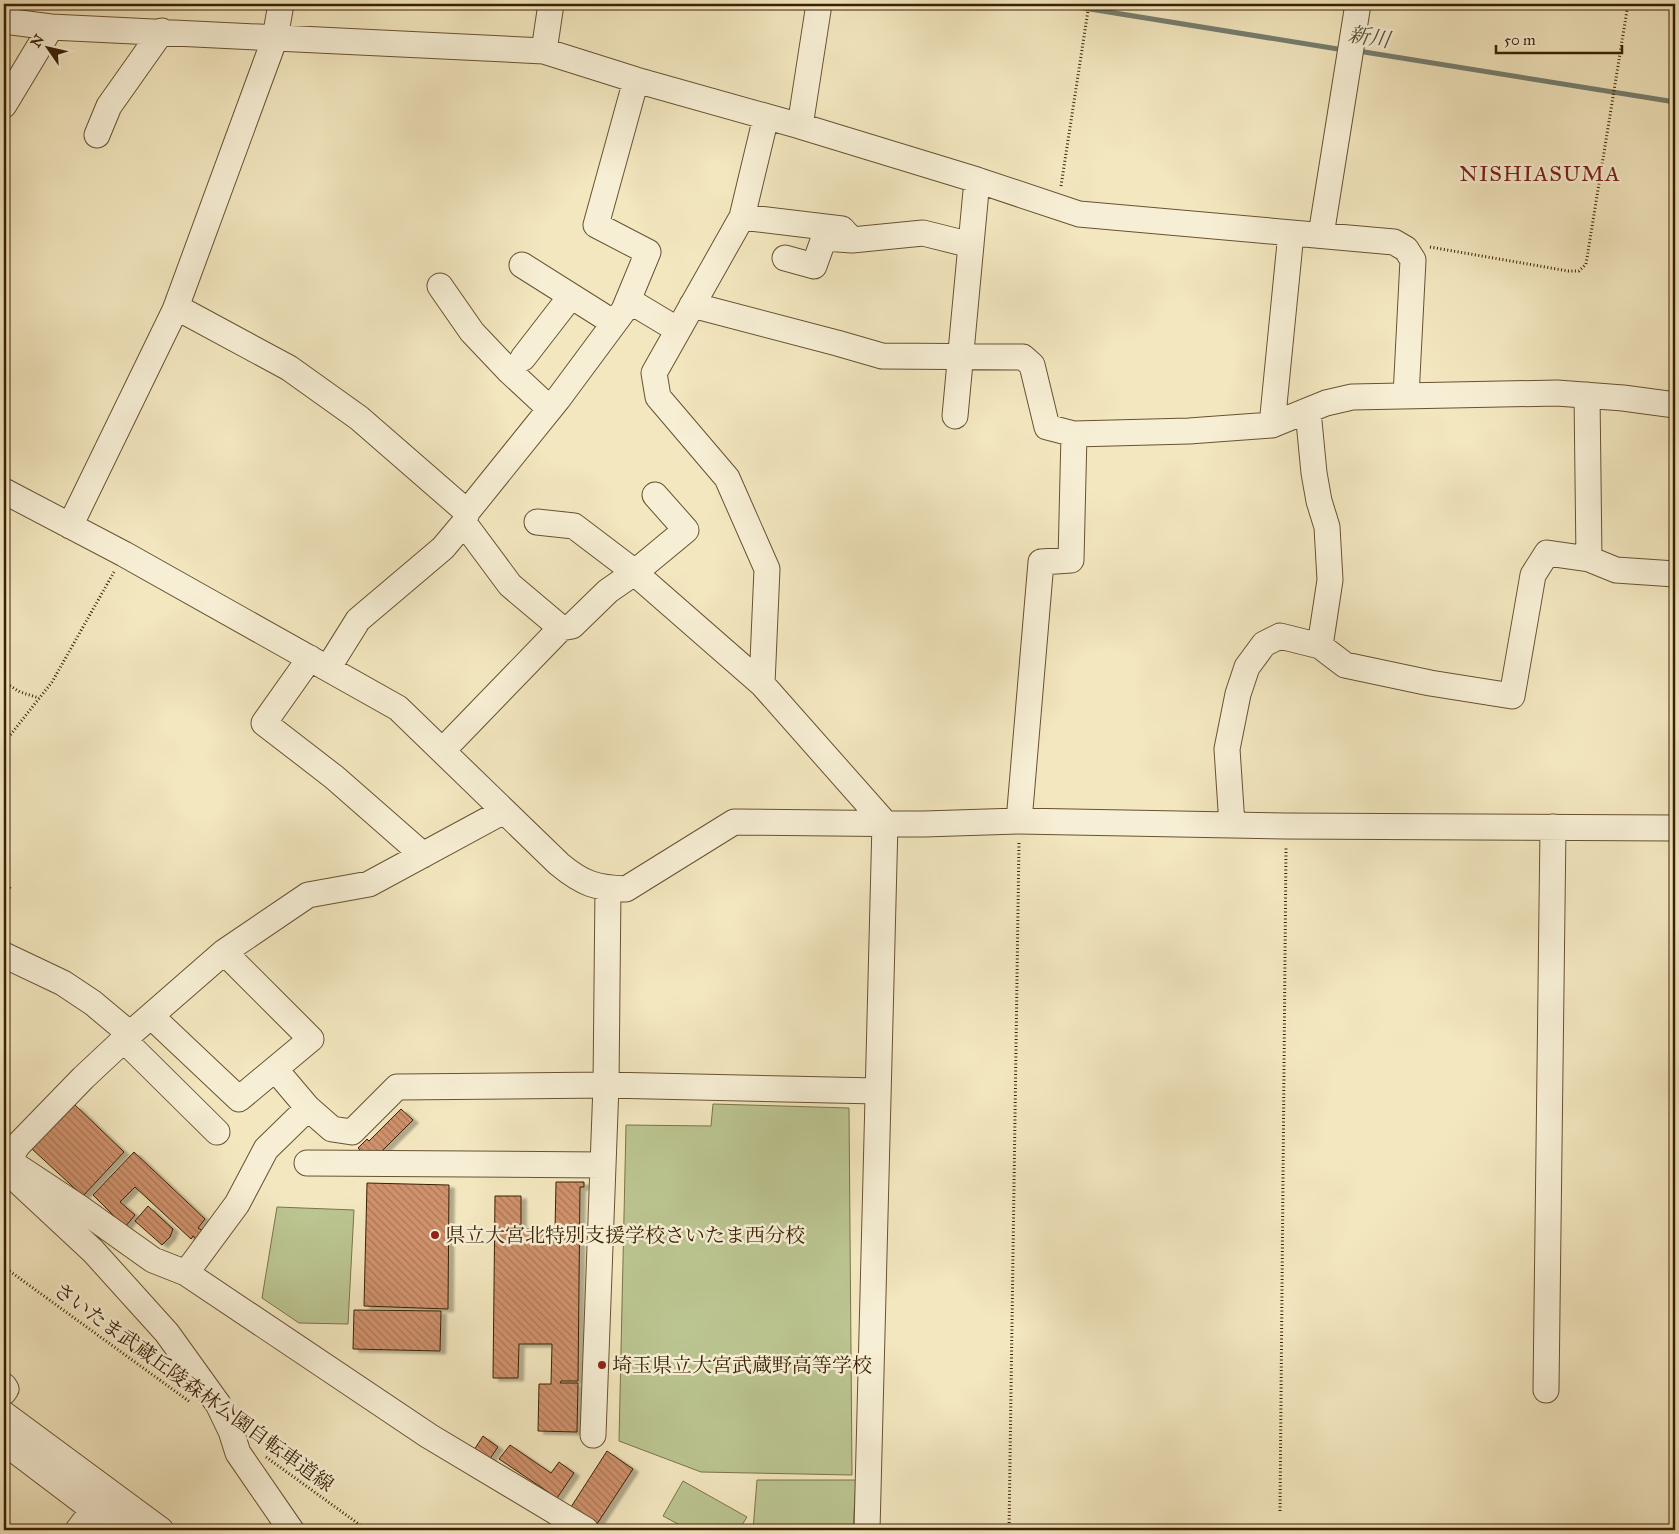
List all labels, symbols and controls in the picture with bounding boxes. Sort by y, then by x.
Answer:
water label: 新川 [1346,21,1394,53]
north arrow [22,22,72,72]
scale bar [1496,22,1623,54]
text: N [27,31,48,51]
text: 50 m [1504,31,1536,49]
district label: NISHIASUMA [1459,160,1621,187]
place label: 県立大宮北特別支援学校さいたま西分校 [445,1223,805,1247]
marker: 県立大宮北特別支援学校さいたま西分校 [429,1229,441,1241]
street label: さいたま武蔵丘陵森林公園自転車道線 [49,1277,339,1497]
place label: 埼玉県立大宮武蔵野高等学校 [612,1353,872,1377]
marker: 埼玉県立大宮武蔵野高等学校 [596,1359,608,1371]

